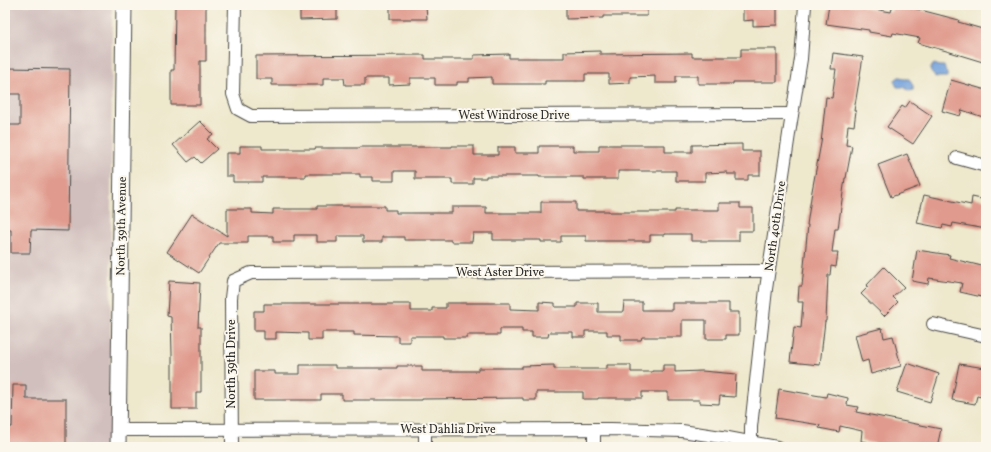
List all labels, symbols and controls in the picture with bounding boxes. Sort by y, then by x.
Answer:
street label: West Windrose Drive [458,108,570,124]
street label: North 39th Avenue [113,176,131,276]
street label: North 40th Drive [762,180,790,272]
street label: West Aster Drive [456,265,545,281]
street label: North 39th Drive [224,319,240,409]
street label: West Dahlia Drive [400,422,496,438]

